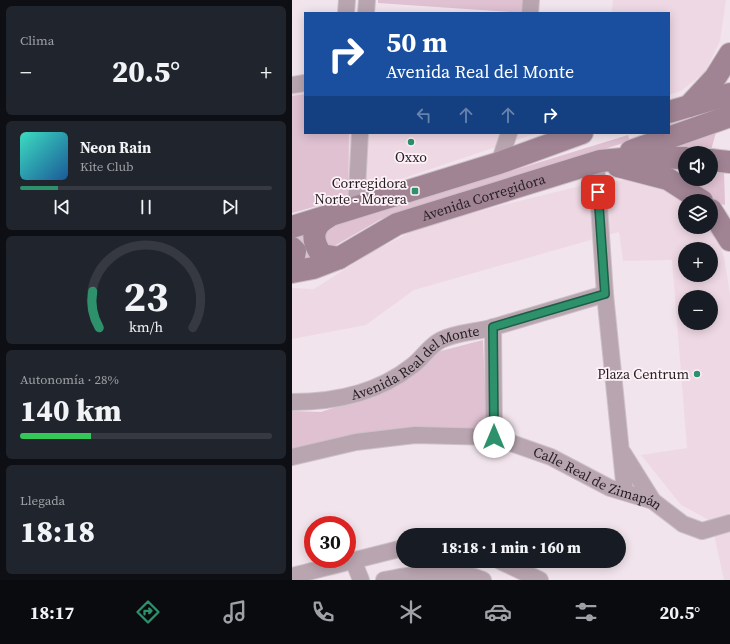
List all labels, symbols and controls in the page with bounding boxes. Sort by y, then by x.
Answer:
text: 50 m [386,23,448,61]
icon: right [320,28,372,80]
text: Clima [20,32,54,49]
text: 20.5° [112,51,180,92]
text: − [20,57,32,87]
text: + [260,57,272,87]
text: Avenida Real del Monte [386,59,574,84]
icon: left [413,104,435,126]
icon: ahead [455,104,477,126]
icon: ahead [497,104,519,126]
icon: right [539,104,561,126]
text: Neon Rain [80,137,151,158]
marker: Oxxo [406,137,416,147]
map controls [678,146,718,330]
button: sound [678,146,718,186]
place label: Oxxo [395,147,427,167]
text: Kite Club [80,158,133,175]
street label: Avenida Corregidora [419,168,549,226]
place label: Corregidora Norte - Morera [315,173,408,209]
pin [581,175,615,209]
icon: arrive [587,181,609,203]
marker: Corregidora Norte - Morera [410,186,420,196]
button: layers [678,194,718,234]
icon: previous [51,196,73,218]
icon: pause [135,196,157,218]
icon: next [219,196,241,218]
button: + [678,242,718,282]
text: 23 [123,268,169,325]
button: − [678,290,718,330]
text: km/h [129,317,163,337]
street label: Avenida Real del Monte [349,321,481,405]
place label: Plaza Centrum [597,364,689,384]
marker: Plaza Centrum [692,369,702,379]
text: Autonomía · 28% [20,371,119,388]
text: 140 km [20,390,121,431]
position arrow [473,416,515,458]
street label: Calle Real de Zimapán [531,442,667,515]
text: Llegada [20,492,65,509]
text: 18:18 [20,511,95,552]
speed limit sign: 30 [304,516,356,568]
text: 18:18 · 1 min · 160 m [441,537,581,558]
icon: directions [134,598,162,626]
icon: music [221,598,249,626]
icon: phone [309,598,337,626]
icon: climate [397,598,425,626]
icon: car [484,598,512,626]
icon: filters [572,598,600,626]
text: 18:17 [30,600,74,625]
text: 20.5° [660,600,700,625]

